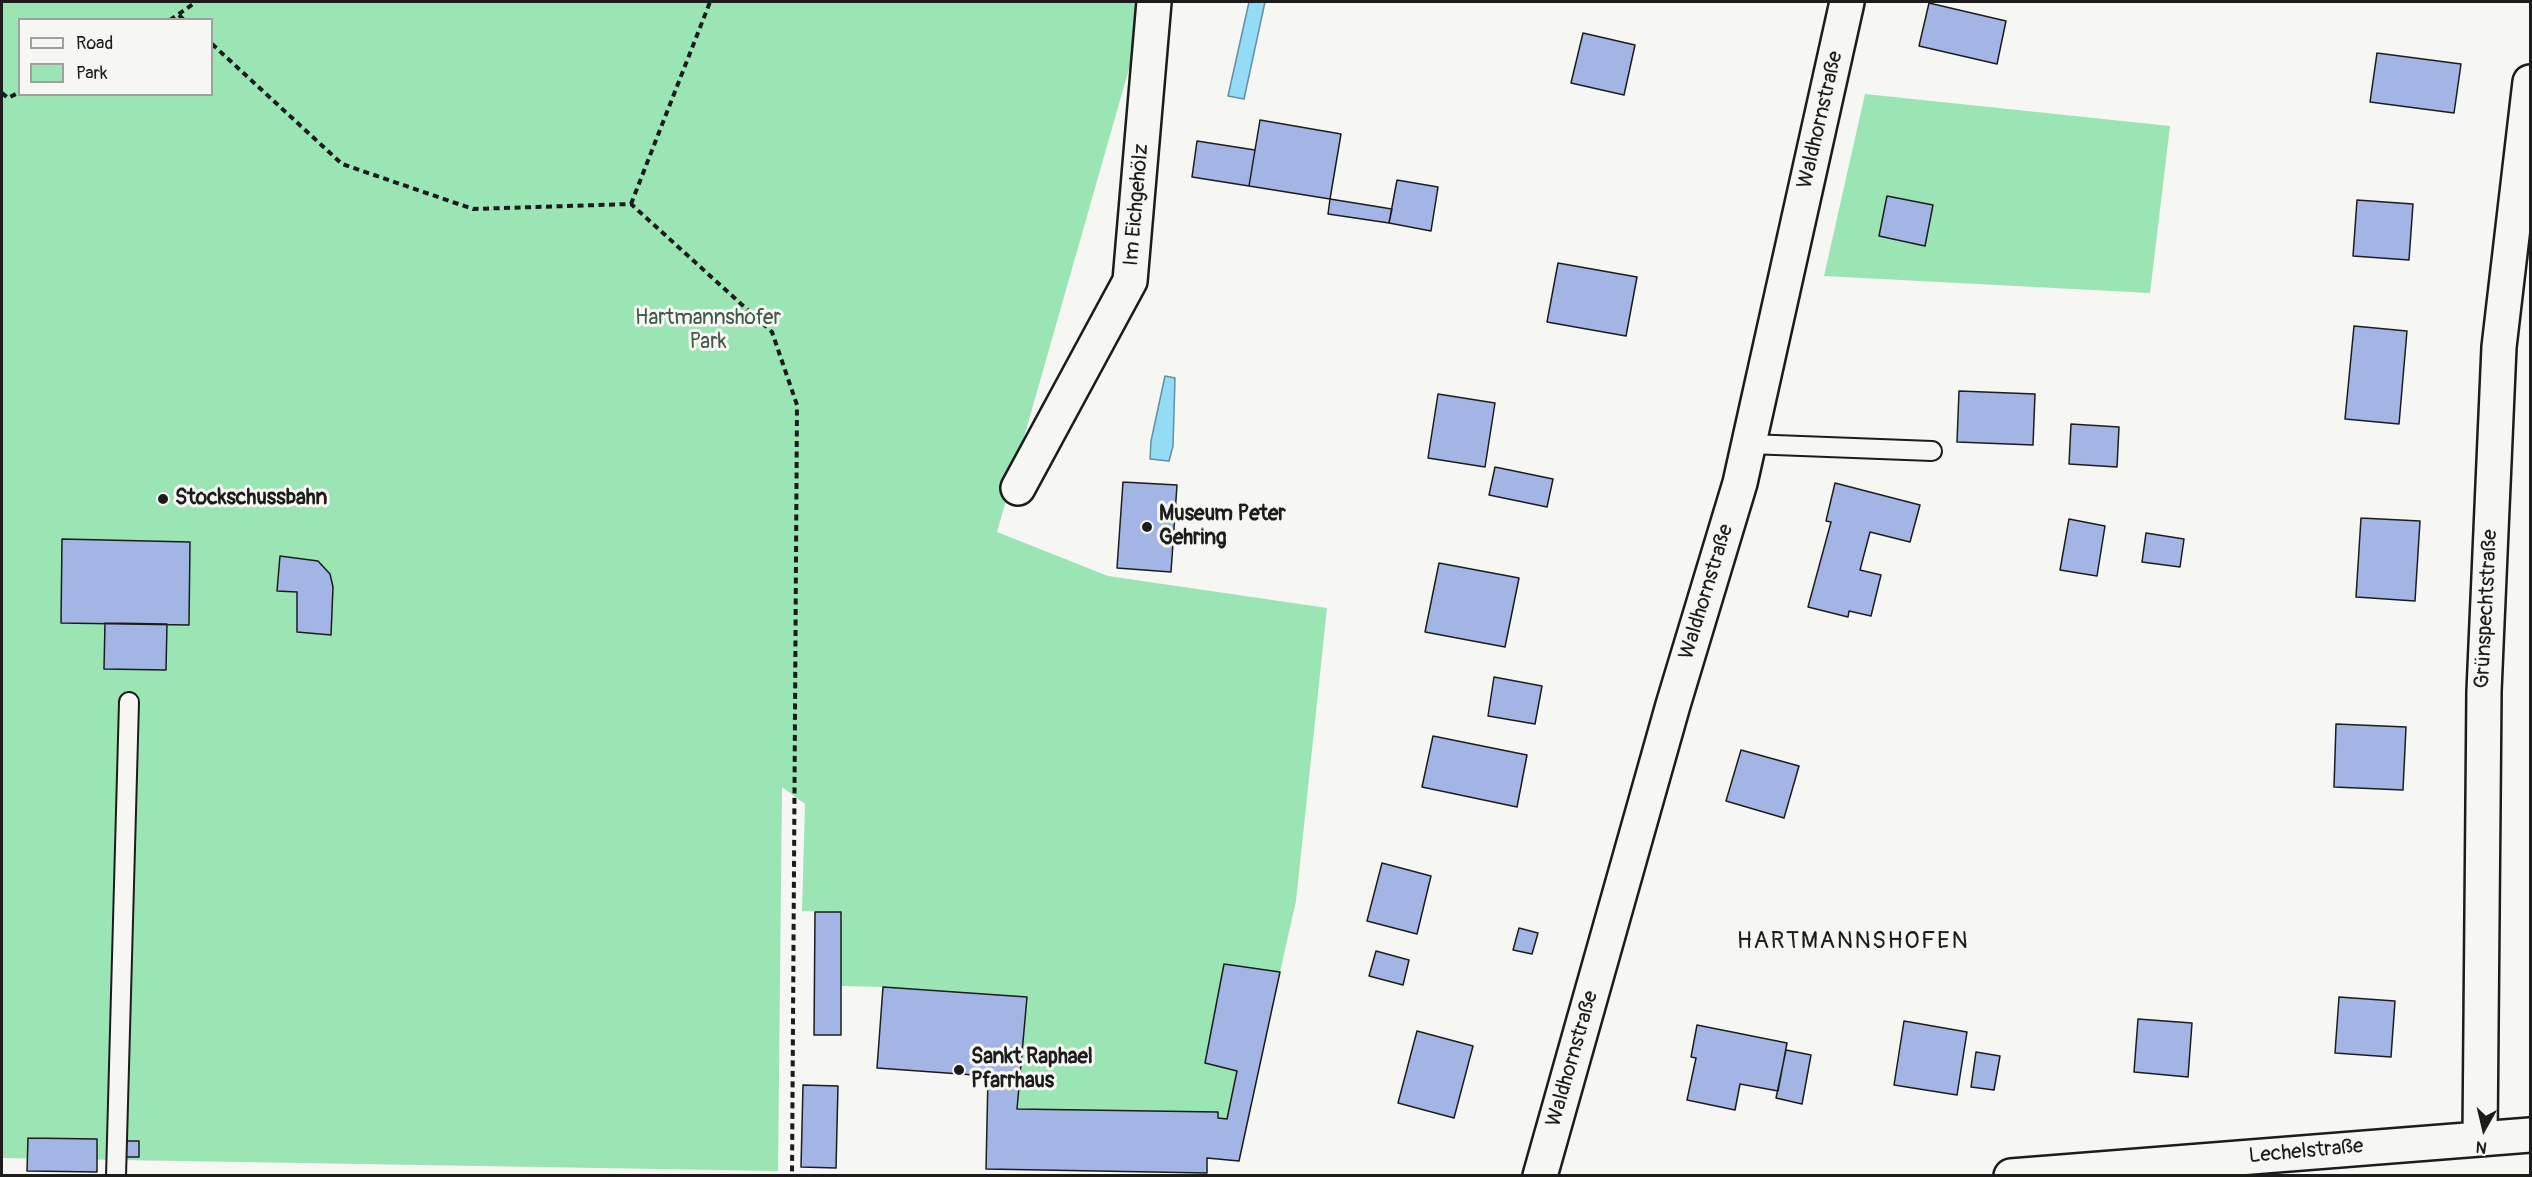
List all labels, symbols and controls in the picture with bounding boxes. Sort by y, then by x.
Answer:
legend [18,18,213,96]
text: Road [76,32,113,55]
street label: Waldhornstraße [1793,49,1849,191]
text: Park [76,62,108,85]
street label: Im Eichgehölz [1119,143,1155,267]
park label: Hartmannshofer Park [635,306,781,356]
place label: Stockschussbahn [175,486,327,512]
marker: Stockschussbahn [156,492,170,506]
place label: Museum Peter Gehring [1159,502,1286,552]
marker: Museum Peter Gehring [1140,520,1154,534]
street label: Waldhornstraße [1674,521,1740,663]
street label: Grünspechtstraße [2470,529,2504,689]
district label: HARTMANNSHOFEN [1737,928,1969,956]
street label: Waldhornstraße [1542,988,1604,1130]
place label: Sankt Raphael Pfarrhaus [971,1045,1093,1095]
marker: Sankt Raphael Pfarrhaus [952,1063,966,1077]
north arrow [2454,1099,2514,1159]
street label: Lechelstraße [2248,1134,2364,1170]
text: N [2475,1136,2488,1157]

